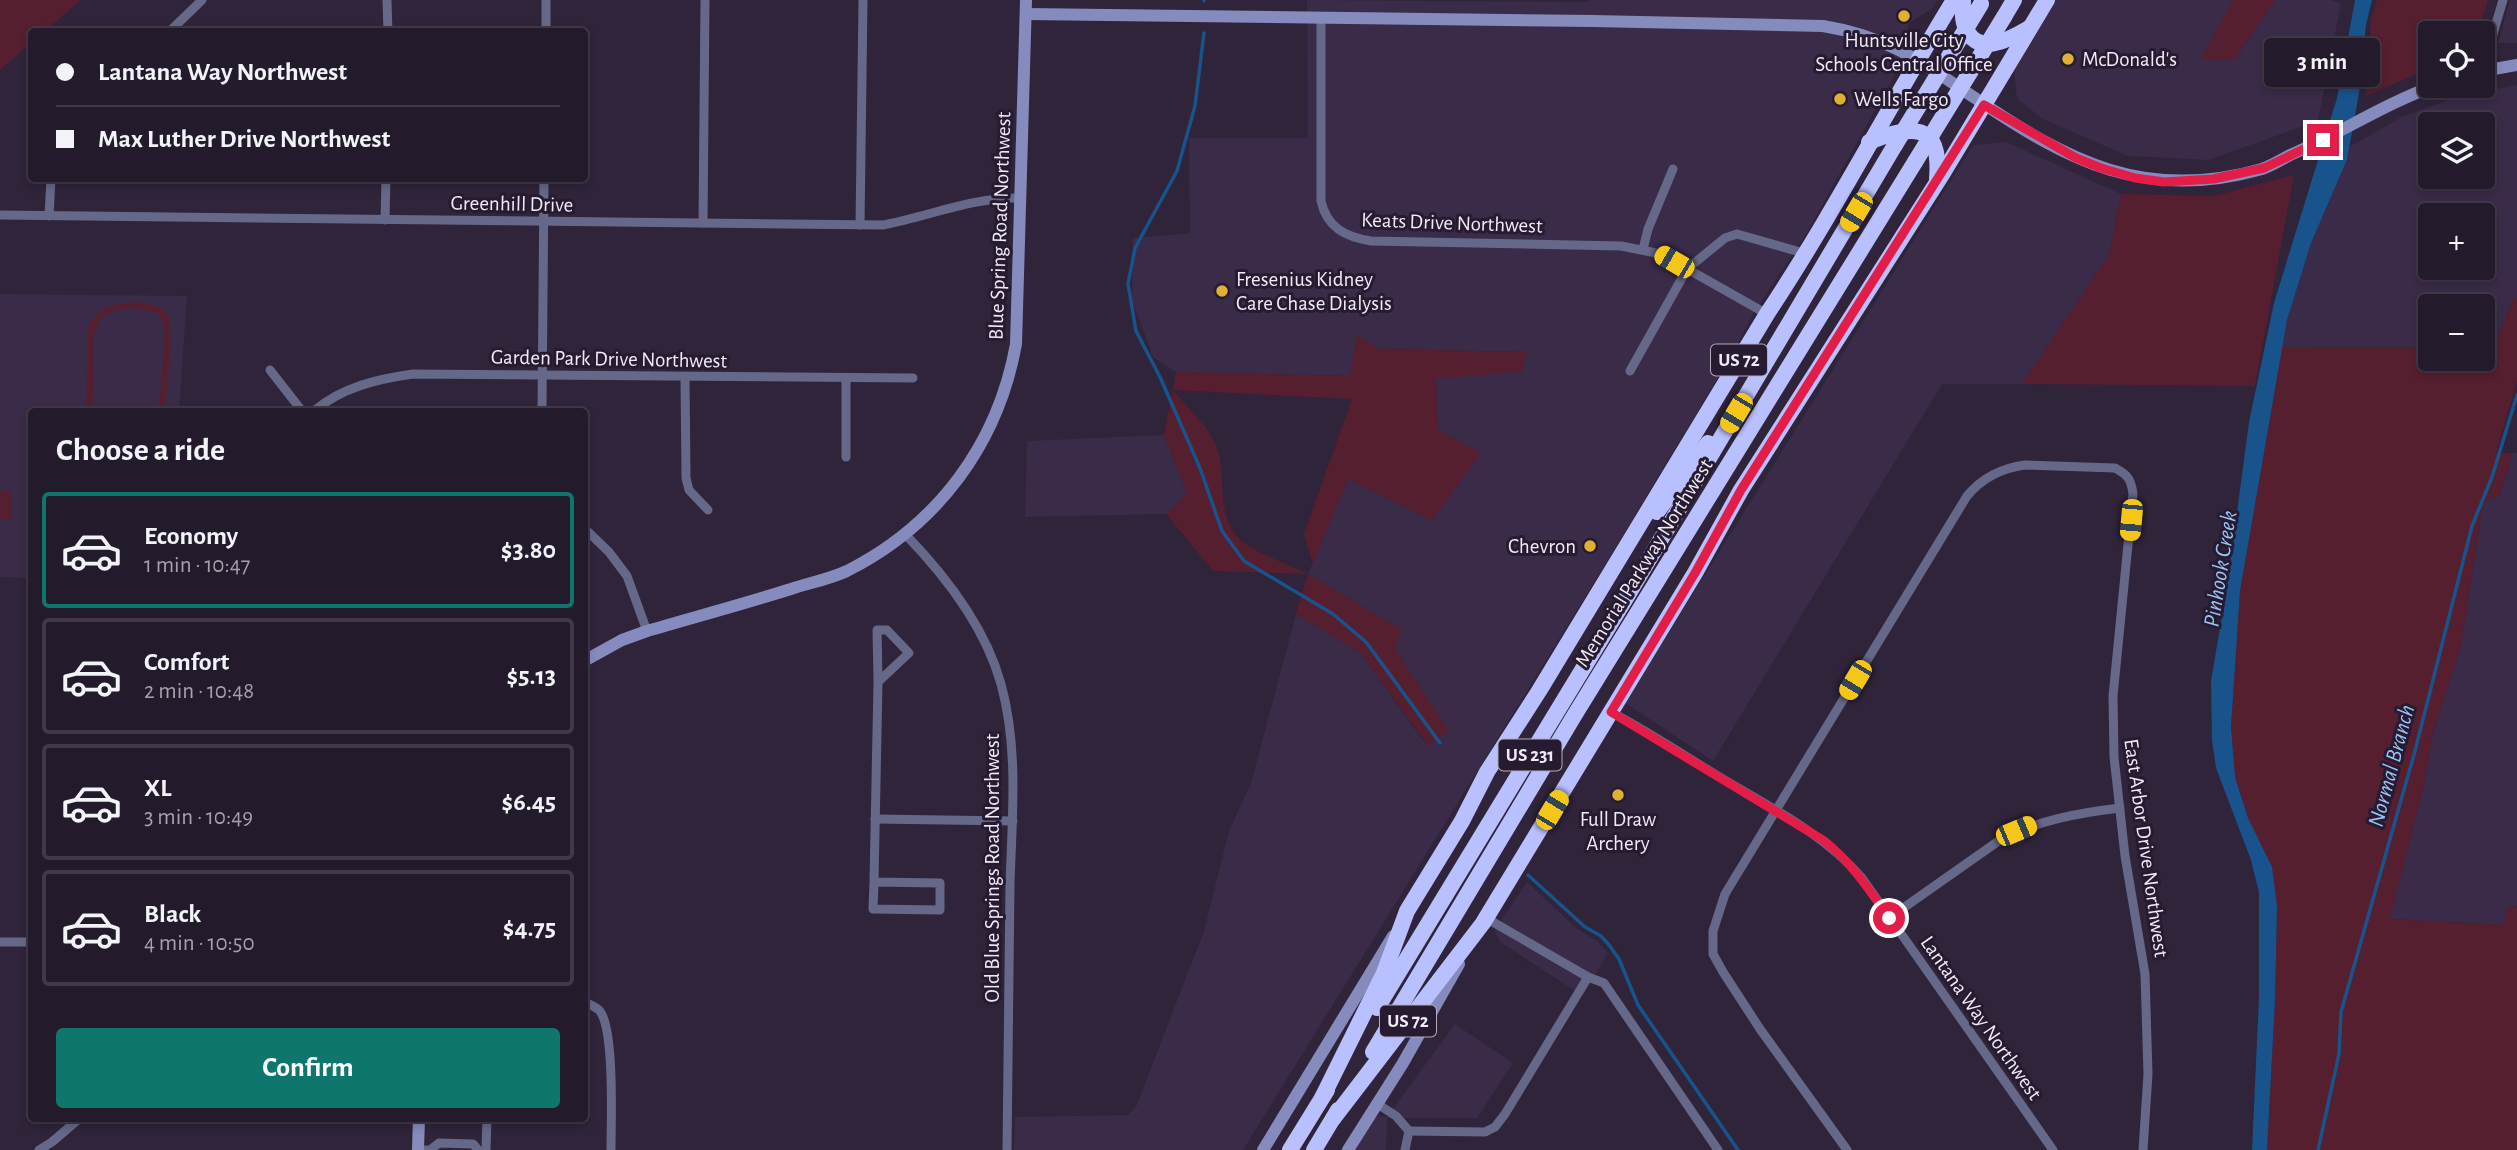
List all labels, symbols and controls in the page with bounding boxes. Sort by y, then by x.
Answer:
marker: Huntsville City Schools Central Office [1896,8,1912,24]
map controls [2418,21,2495,371]
button: locate [2418,21,2495,98]
place label: Huntsville City Schools Central Office [1815,30,1993,75]
callout: 3 min [2265,38,2381,88]
place label: McDonald's [2082,49,2177,70]
marker: McDonald's [2060,51,2076,67]
text: 3 min [2297,51,2347,74]
text: Lantana Way Northwest [98,59,347,85]
place label: Wells Fargo [1854,89,1948,110]
marker: Wells Fargo [1832,91,1848,107]
street label: Blue Spring Road Northwest [986,111,1014,340]
button: layers [2418,112,2495,189]
route end [2307,124,2339,156]
text: Max Luther Drive Northwest [98,126,390,152]
car [1837,189,1876,235]
street label: Greenhill Drive [450,192,574,216]
button: + [2418,203,2495,280]
street label: Keats Drive Northwest [1361,209,1543,237]
car [1651,242,1698,282]
place label: Fresenius Kidney Care Chase Dialysis [1236,269,1392,314]
marker: Fresenius Kidney Care Chase Dialysis [1214,283,1230,299]
button: − [2418,294,2495,371]
road number: US 72 [1711,344,1767,376]
street label: Garden Park Drive Northwest [491,346,728,372]
car [1717,390,1756,436]
text: Choose a ride [56,434,225,466]
street label: Memorial Parkway Northwest [1571,455,1717,671]
car [2119,498,2144,542]
water label: Pinhook Creek [2200,509,2242,629]
icon: car [60,519,123,582]
text: Economy [144,523,238,549]
place label: Chevron [1508,536,1576,557]
text: $3.80 [501,537,556,563]
marker: Chevron [1582,538,1598,554]
text: 1 min · 10:47 [144,554,250,577]
icon: car [60,645,123,708]
text: Comfort [144,649,229,675]
car [1836,657,1875,703]
text: $5.13 [507,663,556,689]
text: 2 min · 10:48 [144,680,254,703]
water label: Normal Branch [2365,702,2419,830]
street label: Old Blue Springs Road Northwest [982,733,1003,1003]
street label: East Arbor Drive Northwest [2120,737,2172,959]
road number: US 231 [1498,740,1562,770]
icon: car [60,771,123,834]
text: XL [144,775,171,801]
car [1533,787,1572,833]
marker: Full Draw Archery [1610,787,1626,803]
text: $6.45 [501,789,556,815]
text: 3 min · 10:49 [144,806,253,829]
place label: Full Draw Archery [1580,809,1656,854]
car [1993,813,2040,849]
icon: car [60,897,123,960]
text: Black [144,901,201,927]
route start [1873,902,1905,934]
text: $4.75 [503,915,556,941]
text: 4 min · 10:50 [144,932,255,955]
street label: Lantana Way Northwest [1917,932,2046,1104]
road number: US 72 [1380,1006,1436,1036]
button: Confirm [56,1028,560,1108]

